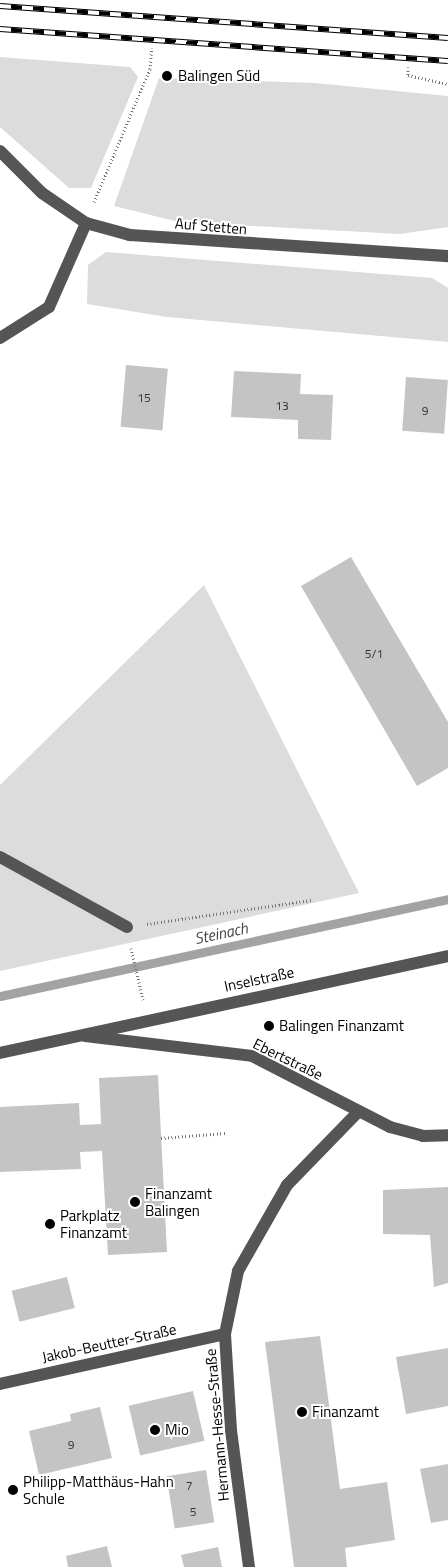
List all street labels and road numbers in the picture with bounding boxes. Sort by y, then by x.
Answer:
street label: Auf Stetten [174,214,248,238]
street label: Inselstraße [222,963,296,995]
street label: Ebertstraße [250,1034,326,1084]
street label: Jakob-Beutter-Straße [40,1320,178,1366]
street label: Hermann-Hesse-Straße [201,1348,233,1502]

